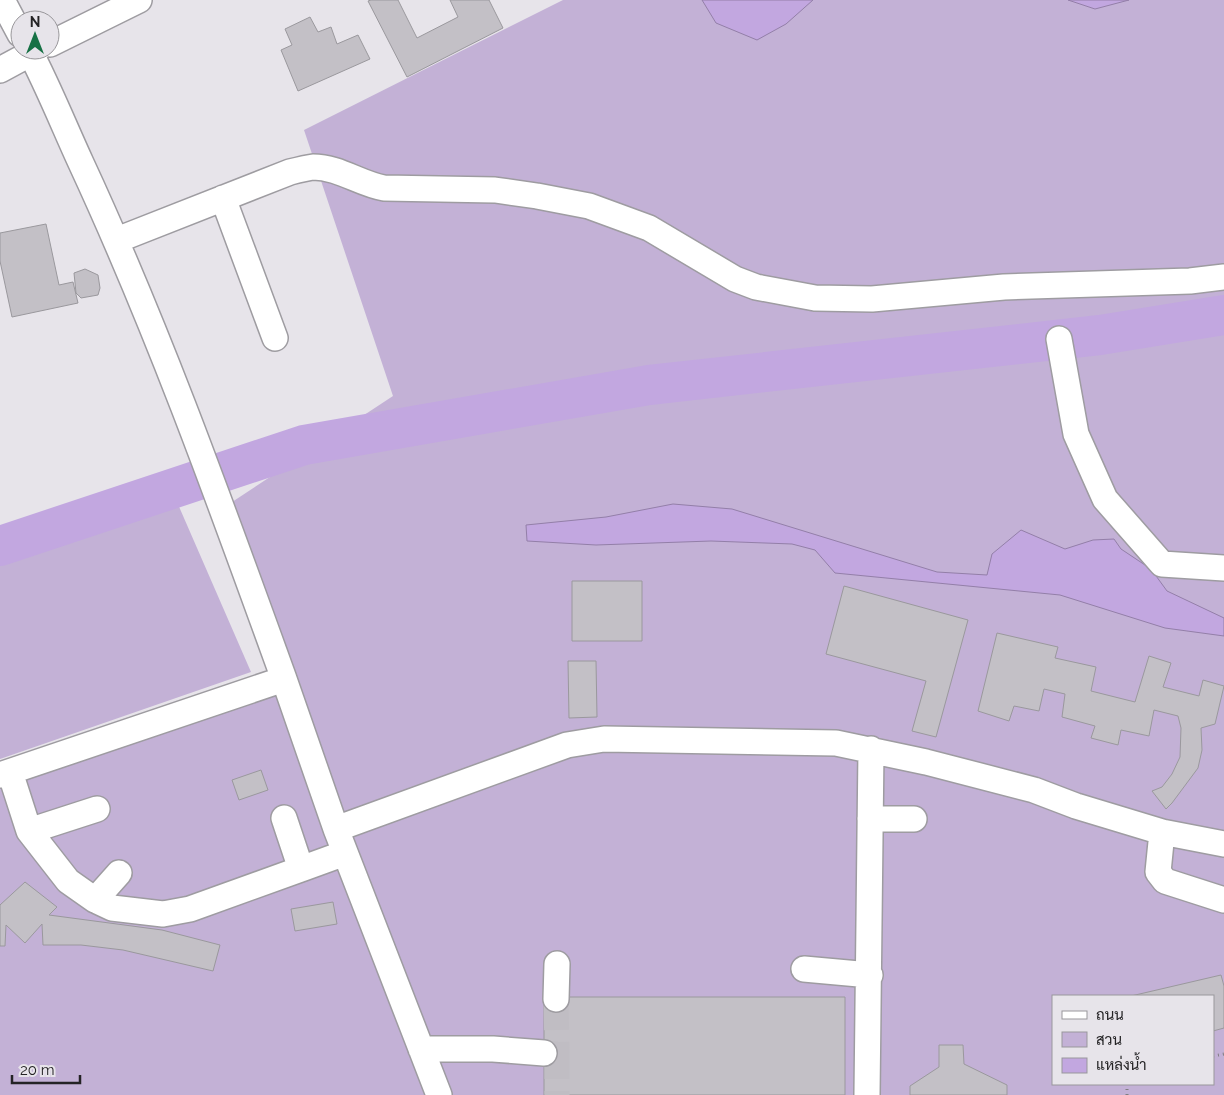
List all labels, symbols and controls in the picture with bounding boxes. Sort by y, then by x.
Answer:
north arrow [10,10,60,60]
text: N [30,14,40,30]
legend [1052,995,1214,1085]
text: ถนน [1096,1006,1124,1024]
text: สวน [1096,1031,1122,1049]
scale bar [12,1052,80,1084]
text: แหล่งน้ำ [1096,1052,1147,1074]
text: 20 m [20,1061,55,1079]

